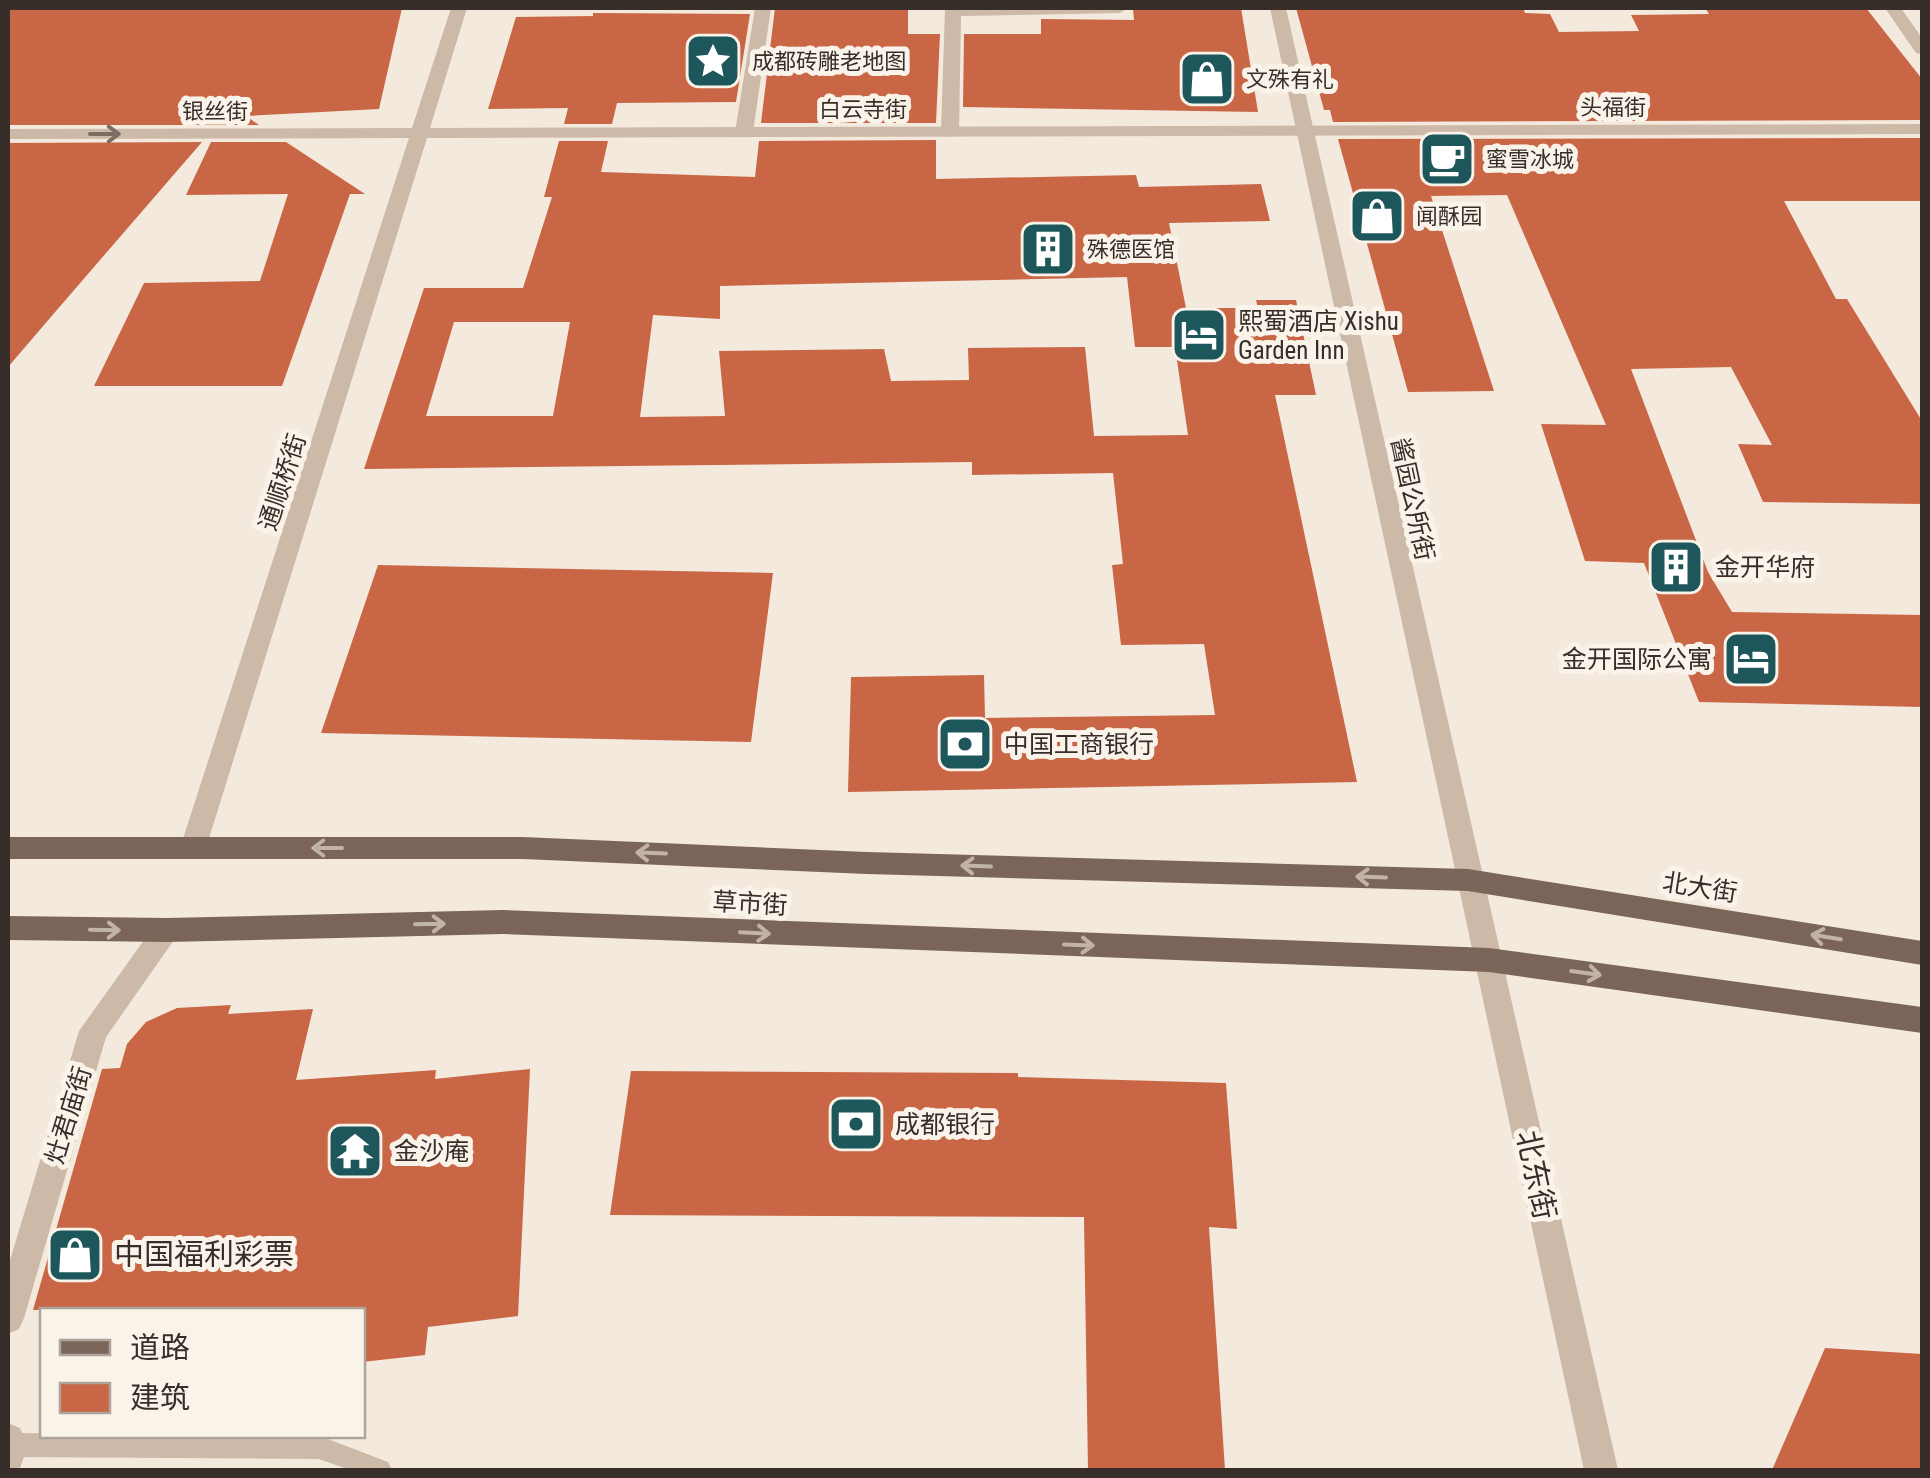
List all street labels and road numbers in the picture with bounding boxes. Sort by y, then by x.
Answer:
street label: 头福街 [1580,95,1646,120]
street label: 白云寺街 [819,97,907,122]
street label: 银丝街 [182,99,248,124]
street label: 通顺桥街 [253,430,312,534]
street label: 酱园公所街 [1385,435,1440,563]
street label: 北大街 [1661,867,1739,908]
street label: 草市街 [712,887,788,920]
street label: 灶君庙街 [40,1063,97,1167]
street label: 北东街 [1510,1127,1563,1223]

